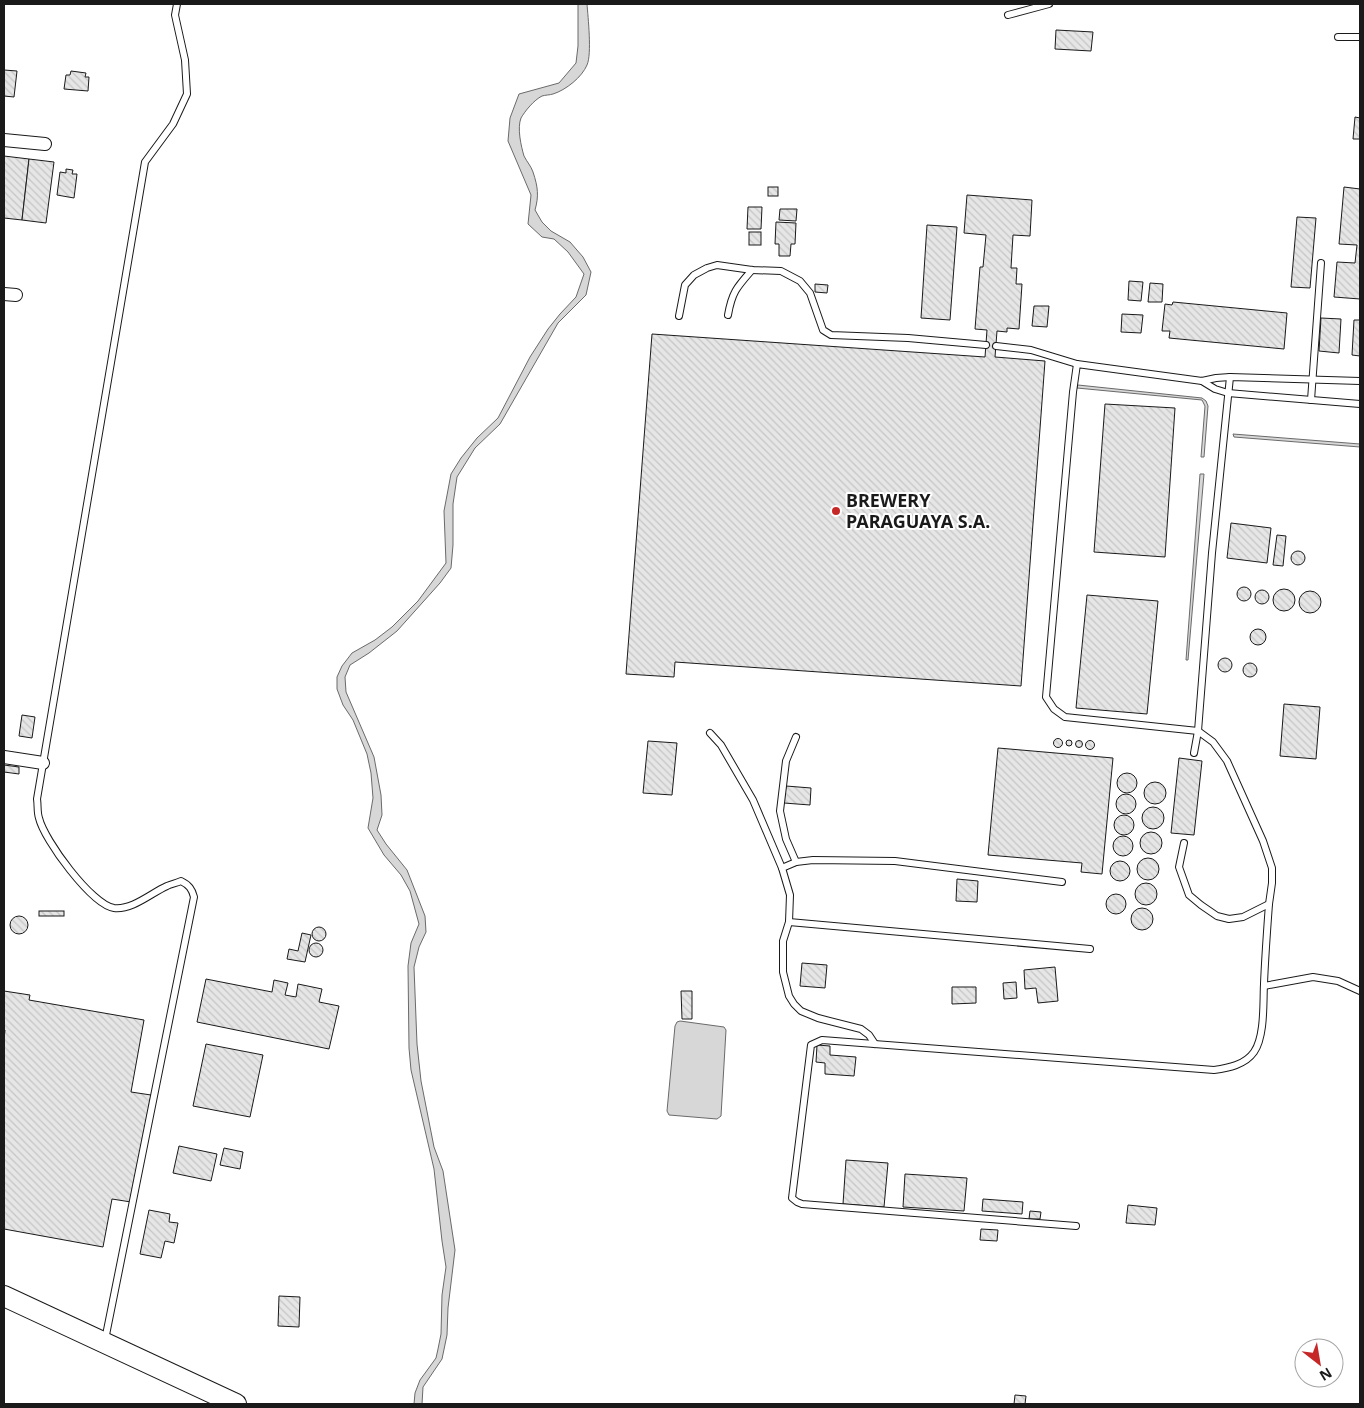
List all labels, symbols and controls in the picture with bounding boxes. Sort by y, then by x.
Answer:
place label: BREWERY PARAGUAYA S.A. [846,488,990,533]
marker: BREWERY PARAGUAYA S.A. [830,505,842,517]
north arrow [1294,1338,1344,1388]
text: N [1316,1363,1336,1386]

